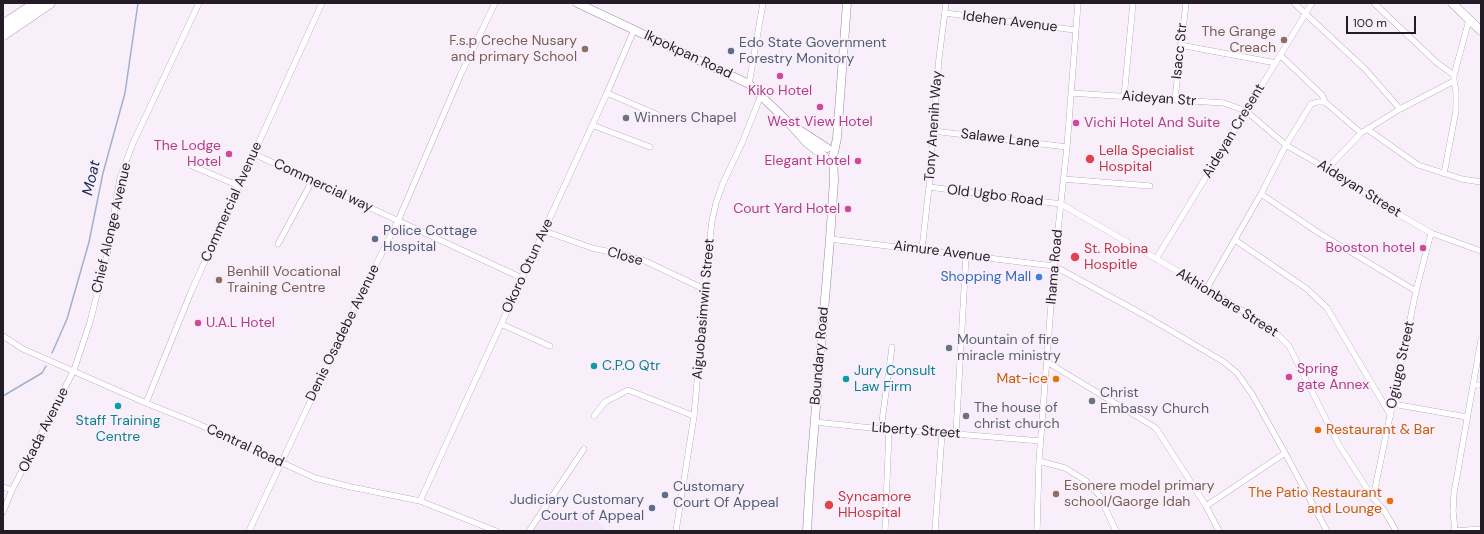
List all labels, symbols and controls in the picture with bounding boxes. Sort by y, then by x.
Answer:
street label: Idehen Avenue [962,8,1058,36]
scale bar [1348,8,1418,34]
text: 100 m [1353,15,1387,31]
street label: Isacc Str [1169,22,1191,80]
place label: The Grange Creach [1201,24,1276,56]
street label: Ikpokpan Road [641,27,735,83]
place label: F.s.p Creche Nusary and primary School [449,33,577,66]
place label: Edo State Government Forestry Monitory [739,35,886,68]
marker: The Grange Creach [1279,35,1289,45]
marker: F.s.p Creche Nusary and primary School [580,44,590,54]
marker: Edo State Government Forestry Monitory [726,46,736,56]
street label: Tony Anenih Way [922,70,946,182]
marker: Kiko Hotel [775,71,785,81]
street label: Aideyan Cresent [1199,81,1269,181]
place label: Kiko Hotel [748,83,812,99]
street label: Aideyan Str [1121,88,1197,110]
marker: West View Hotel [815,102,825,112]
place label: Winners Chapel [634,110,736,126]
marker: Winners Chapel [621,113,631,123]
place label: West View Hotel [767,114,873,130]
place label: Vichi Hotel And Suite [1084,115,1220,131]
marker: Vichi Hotel And Suite [1071,118,1081,128]
street label: Salawe Lane [960,126,1040,152]
place label: The Lodge Hotel [154,138,221,170]
street label: Commercial Avenue [198,139,266,265]
place label: Lella Specialist Hospital [1099,143,1194,176]
marker: The Lodge Hotel [224,149,234,159]
place label: Elegant Hotel [764,153,850,169]
marker: Lella Specialist Hospital [1084,153,1096,165]
street label: Commercial way [271,156,375,216]
marker: Elegant Hotel [853,156,863,166]
street label: Aideyan Street [1314,157,1404,221]
water label: Moat [79,159,105,197]
street label: Chief Alonge Avenue [89,161,135,295]
street label: Old Ugbo Road [946,182,1044,210]
place label: Court Yard Hotel [733,201,840,217]
marker: Court Yard Hotel [843,204,853,214]
street label: Okoro Otun Ave [499,216,557,316]
place label: Police Cottage Hospital [383,223,477,256]
street label: Ihama Road [1043,229,1067,305]
marker: Police Cottage Hospital [370,234,380,244]
street label: Aiguobasimwin Street [689,238,719,380]
street label: Aimure Avenue [893,238,991,266]
place label: Booston hotel [1325,240,1415,256]
place label: St. Robina Hospitle [1084,241,1148,274]
marker: Booston hotel [1418,243,1428,253]
street label: Close [605,244,645,270]
marker: St. Robina Hospitle [1069,251,1081,263]
street label: Denis Osadebe Avenue [303,262,383,404]
place label: Benhill Vocational Training Centre [227,264,341,296]
street label: Akhionbare Street [1173,265,1281,341]
place label: Shopping Mall [940,269,1031,285]
marker: Shopping Mall [1034,272,1044,282]
marker: Benhill Vocational Training Centre [214,275,224,285]
street label: Boundary Road [807,306,833,406]
place label: U.A.L Hotel [206,315,275,331]
marker: U.A.L Hotel [193,318,203,328]
street label: Ogiugo Street [1384,320,1418,410]
place label: Mountain of fire miracle ministry [957,332,1061,364]
marker: Mountain of fire miracle ministry [944,343,954,353]
place label: C.P.O Qtr [602,358,660,374]
marker: C.P.O Qtr [589,361,599,371]
place label: Spring gate Annex [1297,361,1369,394]
place label: Jury Consult Law Firm [854,363,936,396]
place label: Mat-ice [996,371,1048,387]
marker: Spring gate Annex [1284,372,1294,382]
marker: Jury Consult Law Firm [841,374,851,384]
marker: Mat-ice [1051,374,1061,384]
street label: Okada Avenue [15,385,73,475]
place label: Christ Embassy Church [1100,385,1209,418]
marker: Christ Embassy Church [1087,396,1097,406]
place label: The house of christ church [974,400,1060,432]
marker: Staff Training Centre [113,401,123,411]
marker: The house of christ church [961,411,971,421]
place label: Staff Training Centre [76,413,160,446]
street label: Liberty Street [871,420,961,442]
street label: Central Road [203,421,287,471]
place label: Restaurant & Bar [1326,422,1435,438]
marker: Restaurant & Bar [1313,425,1323,435]
place label: Esonere model primary school/Gaorge Idah [1064,478,1215,510]
place label: Customary Court Of Appeal [673,479,779,512]
place label: The Patio Restaurant and Lounge [1248,485,1382,518]
place label: Syncamore HHospital [838,489,911,522]
marker: Esonere model primary school/Gaorge Idah [1051,489,1061,499]
marker: Customary Court Of Appeal [660,490,670,500]
place label: Judiciary Customary Court of Appeal [510,492,644,524]
marker: The Patio Restaurant and Lounge [1385,496,1395,506]
marker: Syncamore HHospital [823,499,835,511]
marker: Judiciary Customary Court of Appeal [647,503,657,513]

